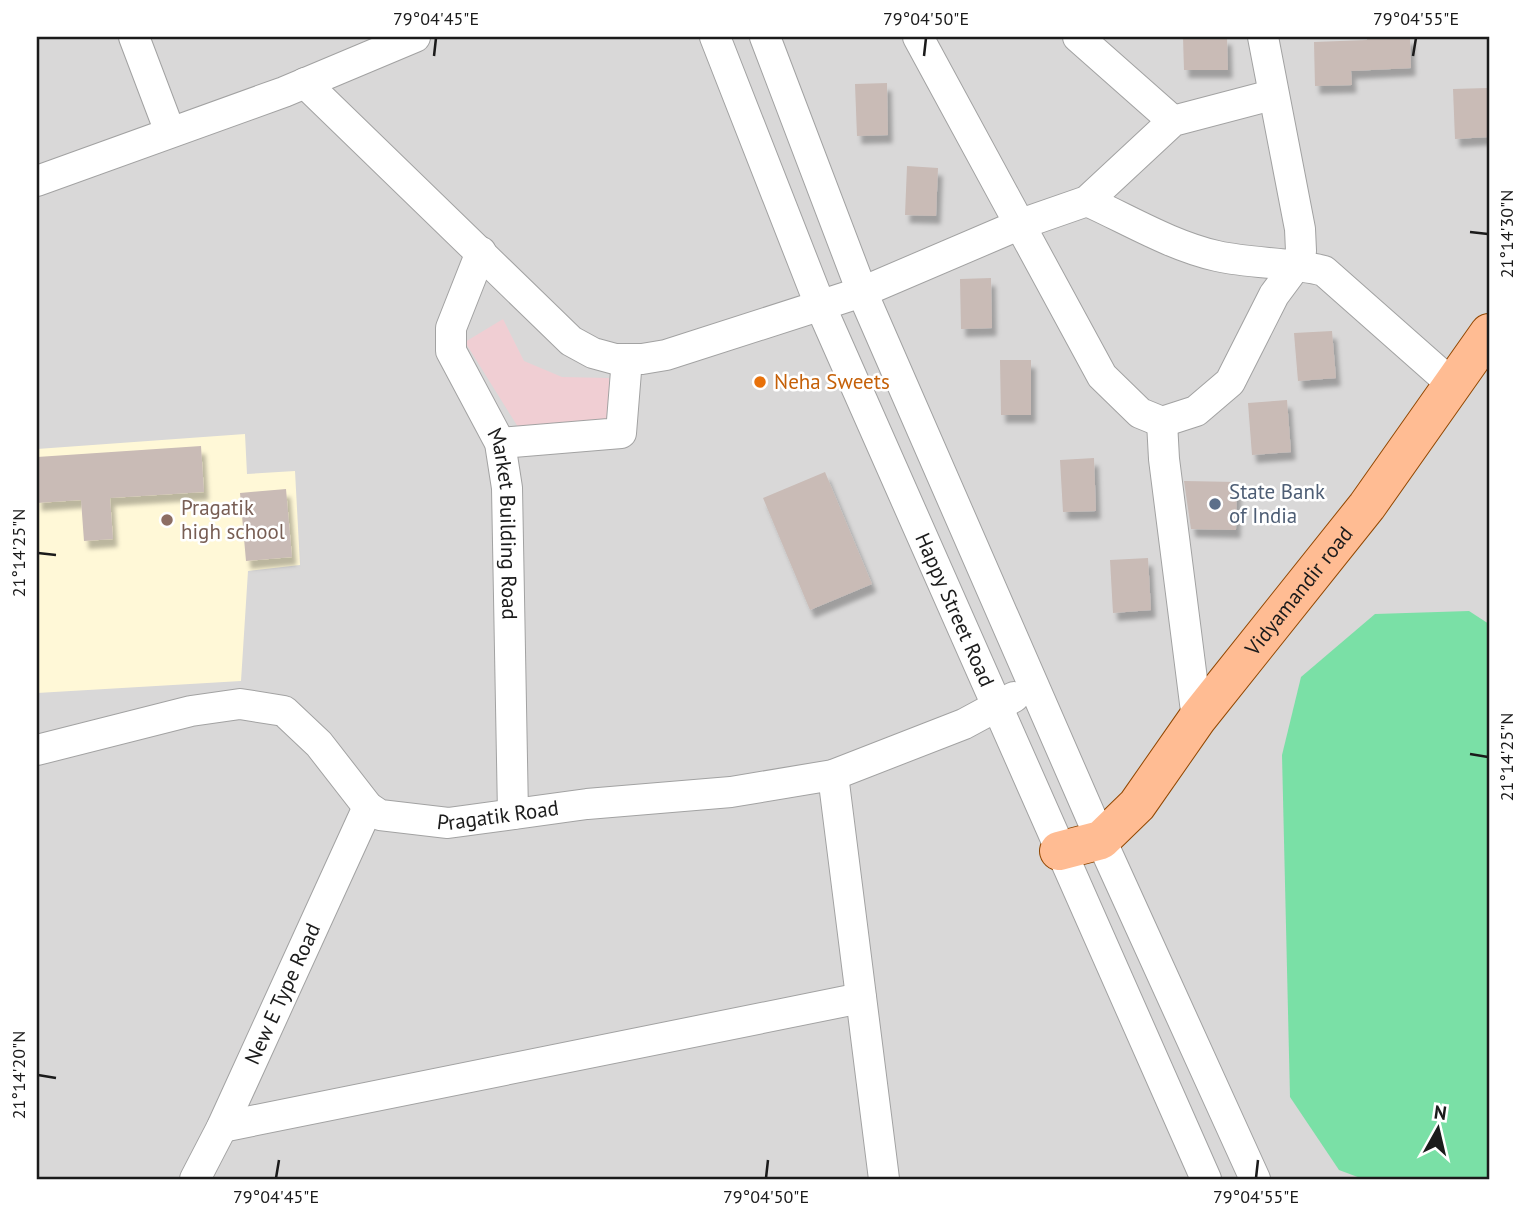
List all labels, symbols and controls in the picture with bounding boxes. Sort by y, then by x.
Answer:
text: 79°04'45"E [393,7,479,30]
text: 79°04'50"E [883,7,969,30]
text: 79°04'55"E [1373,7,1459,30]
text: 21°14'30"N [1495,190,1518,278]
place label: Neha Sweets [774,368,890,395]
marker: Neha Sweets [752,374,768,390]
street label: Market Building Road [481,423,523,620]
place label: State Bank of India [1229,478,1325,529]
place label: Pragatik high school [181,494,285,545]
marker: State Bank of India [1207,496,1223,512]
text: 21°14'25"N [7,509,30,597]
marker: Pragatik high school [159,512,175,528]
street label: Vidyamandir road [1238,521,1358,662]
street label: Happy Street Road [909,528,1001,691]
text: 21°14'25"N [1495,713,1518,801]
street label: Pragatik Road [436,794,560,836]
street label: New E Type Road [238,919,326,1068]
text: 21°14'20"N [7,1031,30,1119]
north arrow [1404,1094,1474,1164]
text: N [1433,1099,1448,1125]
text: 79°04'45"E [233,1185,319,1208]
text: 79°04'50"E [723,1185,809,1208]
text: 79°04'55"E [1213,1185,1299,1208]

